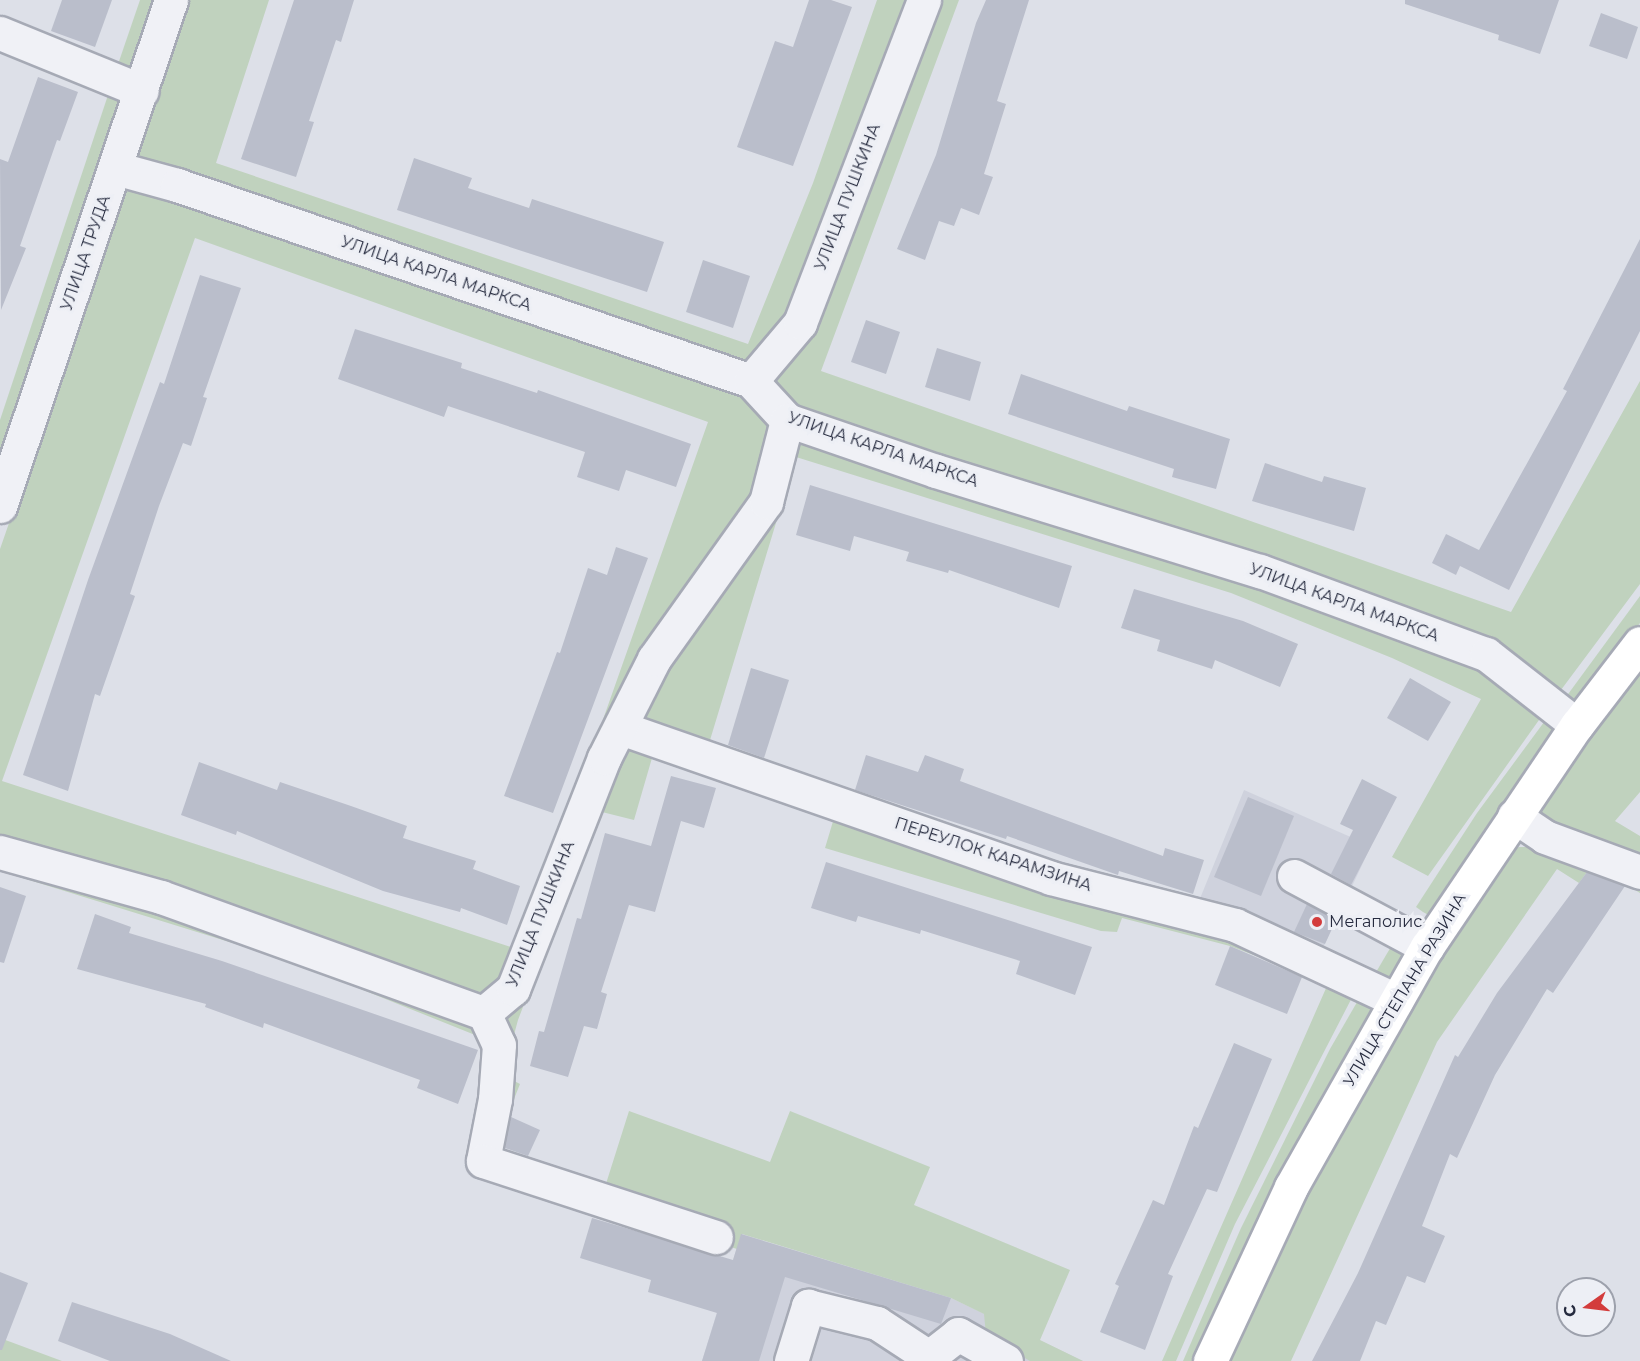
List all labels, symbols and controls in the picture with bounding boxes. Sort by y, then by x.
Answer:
street label: УЛИЦА ПУШКИНА [811,121,885,273]
street label: УЛИЦА ТРУДА [57,193,115,313]
street label: УЛИЦА КАРЛА МАРКСА [338,232,534,316]
street label: УЛИЦА КАРЛА МАРКСА [785,408,981,492]
street label: УЛИЦА КАРЛА МАРКСА [1247,560,1441,646]
street label: ПЕРЕУЛОК КАРАМЗИНА [892,814,1094,896]
street label: УЛИЦА ПУШКИНА [503,838,579,990]
street label: УЛИЦА СТЕПАНА РАЗИНА [1340,890,1470,1090]
place label: Мегаполис [1329,912,1422,932]
marker: Мегаполис [1310,915,1324,929]
north arrow [1556,1277,1616,1337]
text: С [1559,1303,1581,1319]

